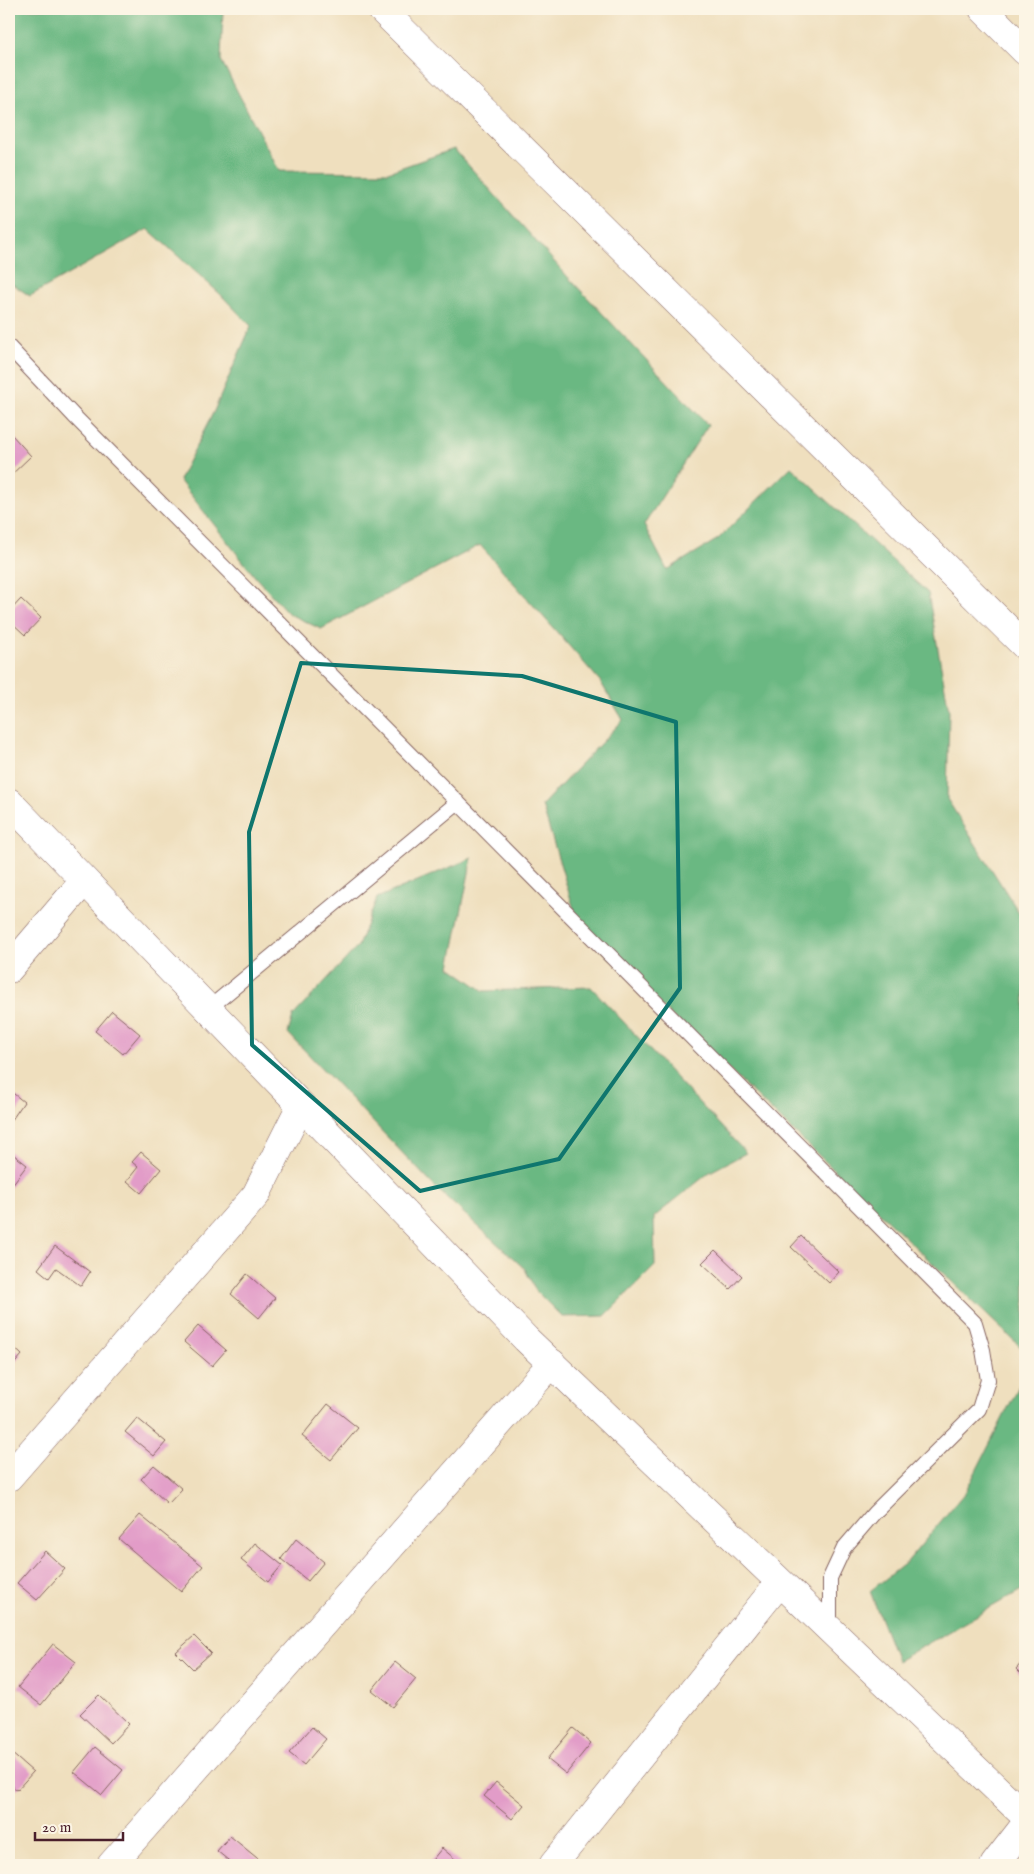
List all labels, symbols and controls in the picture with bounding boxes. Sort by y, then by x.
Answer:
scale bar [35,1809,122,1841]
text: 20 m [42,1818,72,1837]

